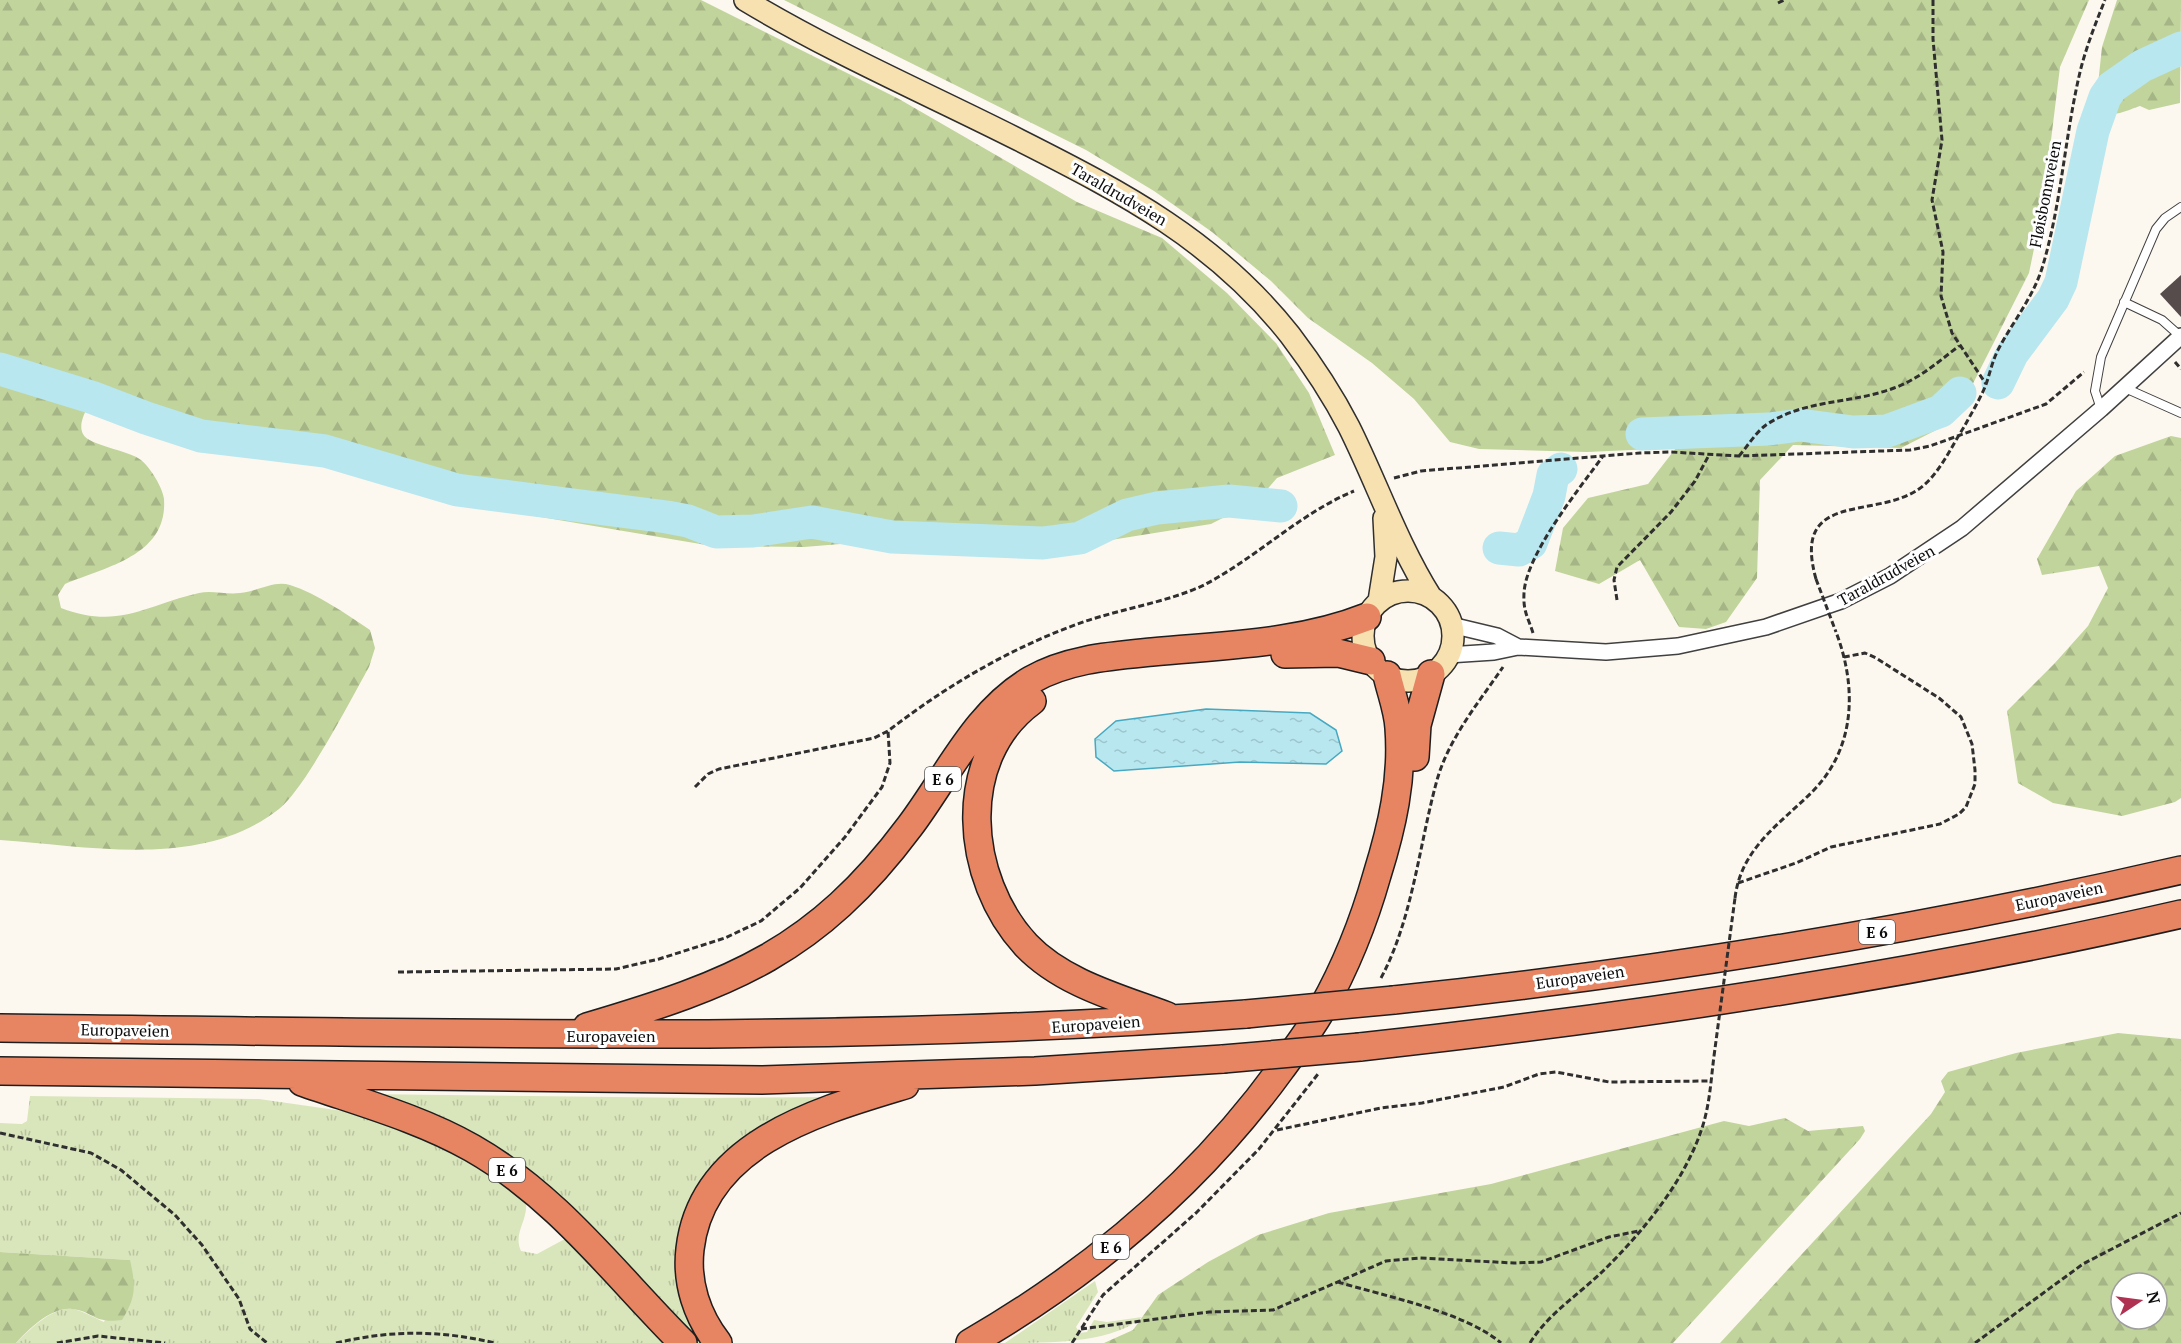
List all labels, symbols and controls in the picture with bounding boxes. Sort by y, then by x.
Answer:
street label: Fløisbonnveien [2024,138,2066,250]
street label: Taraldrudveien [1067,158,1172,231]
street label: Taraldrudveien [1833,539,1939,611]
road number: E 6 [925,767,961,791]
street label: Europaveien [2013,876,2105,916]
road number: E 6 [1859,920,1895,944]
street label: Europaveien [1534,960,1626,994]
street label: Europaveien [1051,1010,1142,1038]
street label: Europaveien [80,1018,170,1042]
street label: Europaveien [567,1025,656,1047]
road number: E 6 [489,1158,525,1182]
road number: E 6 [1093,1235,1129,1259]
north arrow [2109,1271,2169,1331]
text: N [2142,1289,2166,1306]

